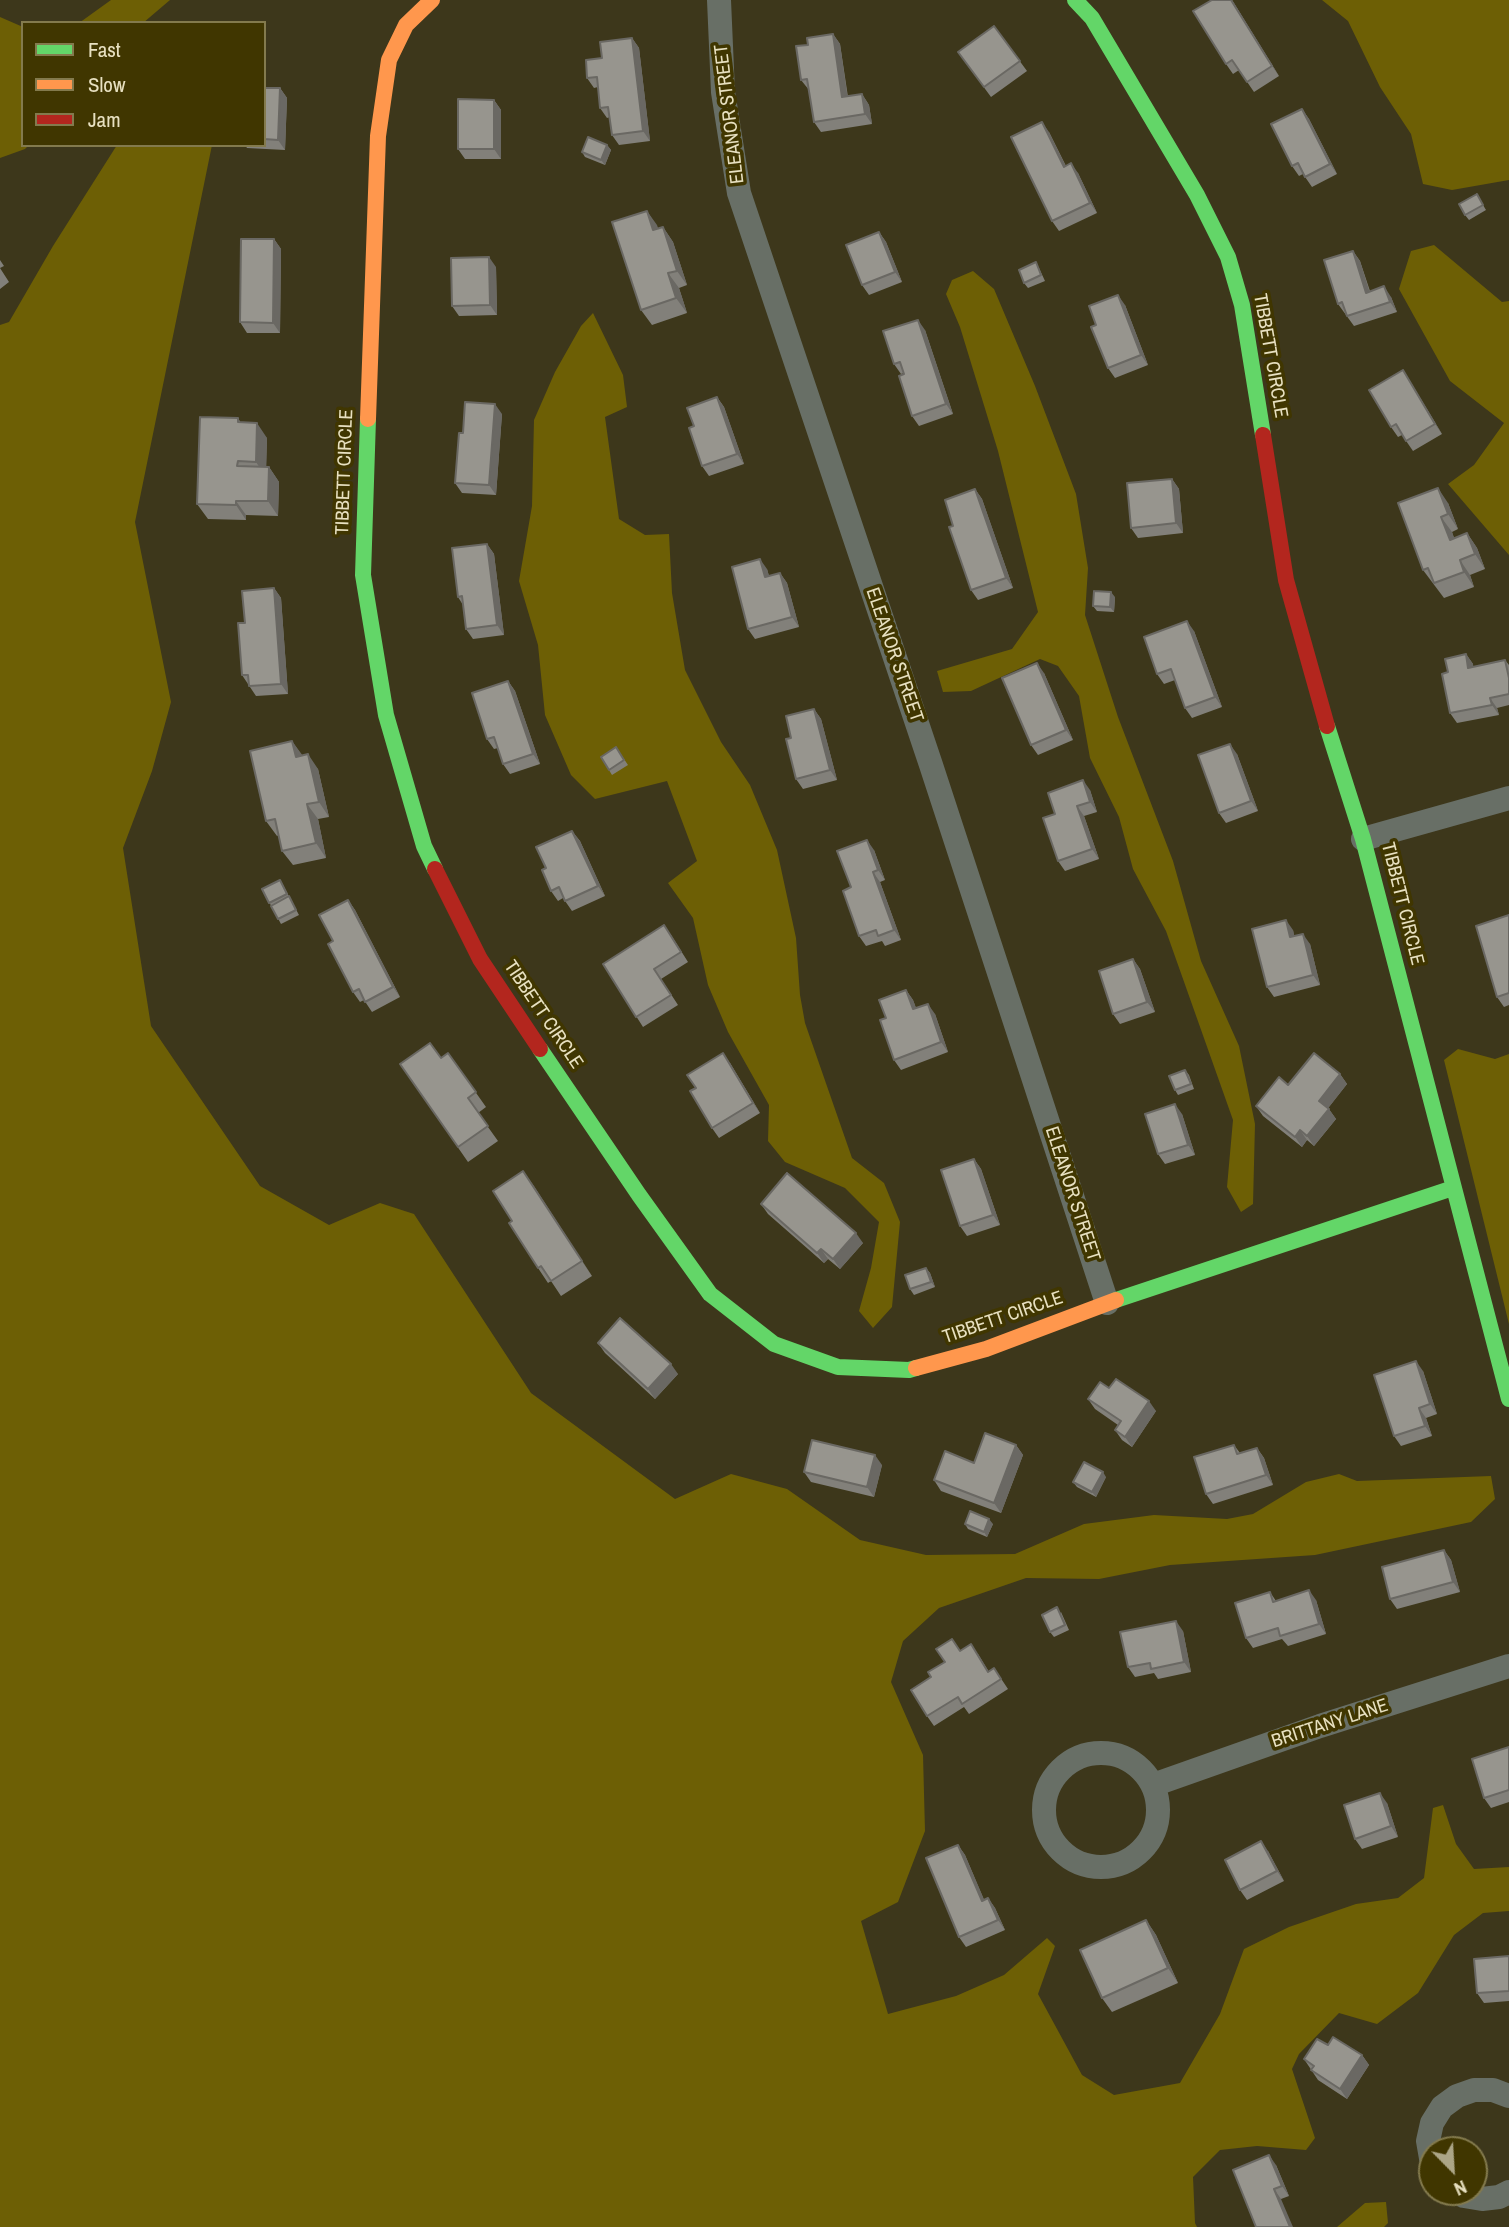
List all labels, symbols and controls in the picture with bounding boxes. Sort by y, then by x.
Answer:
legend [21,21,266,147]
text: Fast [88,35,121,64]
street label: ELEANOR STREET [710,43,750,185]
text: Slow [88,70,125,99]
text: Jam [88,105,121,134]
street label: TIBBETT CIRCLE [1248,292,1292,420]
street label: TIBBETT CIRCLE [331,409,359,535]
street label: ELEANOR STREET [860,585,928,725]
street label: TIBBETT CIRCLE [1376,840,1428,968]
street label: TIBBETT CIRCLE [498,957,588,1073]
street label: ELEANOR STREET [1039,1124,1105,1264]
street label: TIBBETT CIRCLE [940,1287,1066,1349]
street label: BRITTANY LANE [1269,1694,1391,1754]
north arrow [1418,2136,1488,2206]
text: N [1450,2174,1471,2203]

